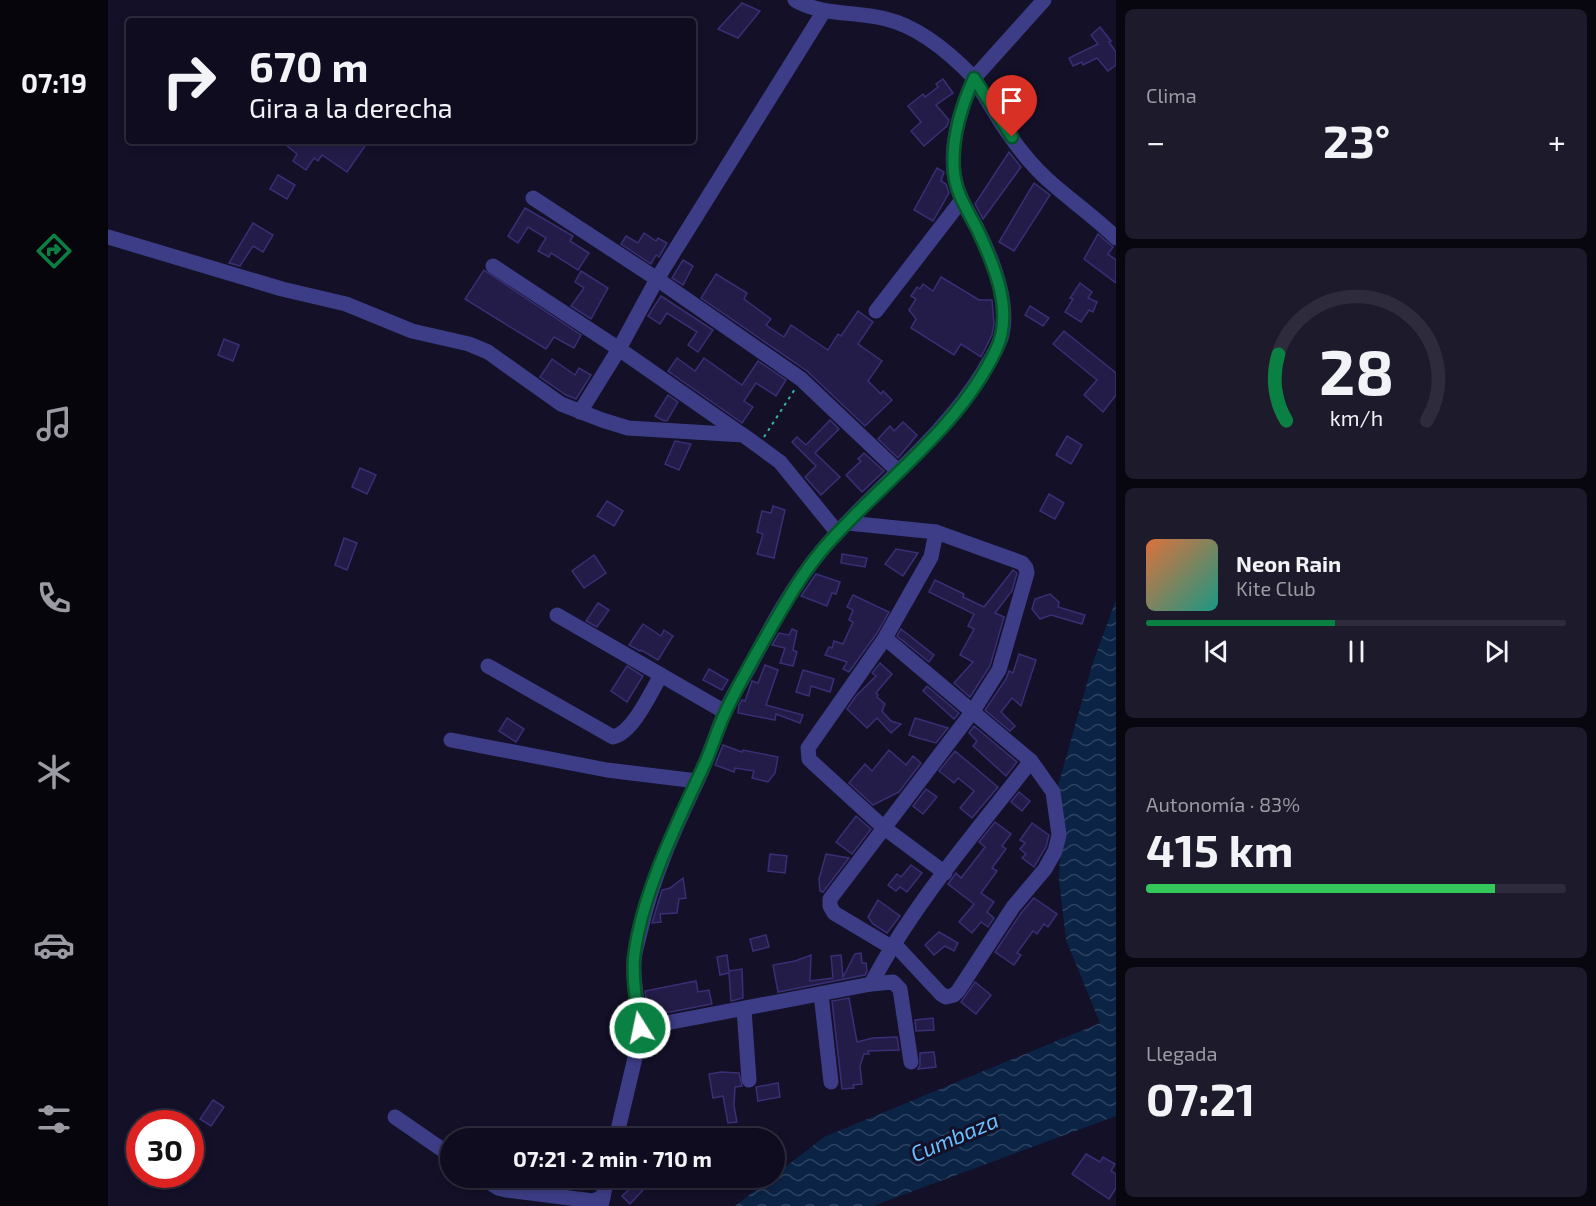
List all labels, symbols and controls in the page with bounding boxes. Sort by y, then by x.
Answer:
text: 670 m [249,40,369,90]
icon: right [150,42,228,120]
text: 07:19 [21,66,87,98]
pin [986,75,1037,137]
text: Clima [1146,83,1197,107]
icon: arrive [995,84,1028,117]
text: Gira a la derecha [249,91,453,123]
text: 23° [1323,113,1390,167]
text: − [1146,121,1165,161]
text: + [1548,121,1566,161]
icon: directions [33,230,75,272]
text: 28 [1318,333,1394,408]
icon: music [33,403,75,445]
text: km/h [1329,405,1383,430]
text: Neon Rain [1236,550,1341,576]
text: Kite Club [1236,576,1316,600]
icon: phone [33,577,75,619]
icon: previous [1200,635,1233,668]
icon: pause [1340,635,1373,668]
icon: next [1480,635,1513,668]
icon: climate [33,751,75,793]
text: Autonomía · 83% [1146,792,1300,816]
text: 415 km [1146,822,1293,876]
icon: car [33,924,75,966]
position arrow [608,996,672,1060]
text: Llegada [1146,1041,1217,1065]
text: 07:21 [1146,1071,1255,1125]
icon: filters [33,1098,75,1140]
water label: Cumbaza [906,1106,1002,1166]
speed limit sign: 30 [126,1110,204,1188]
text: 07:21 · 2 min · 710 m [513,1145,712,1171]

